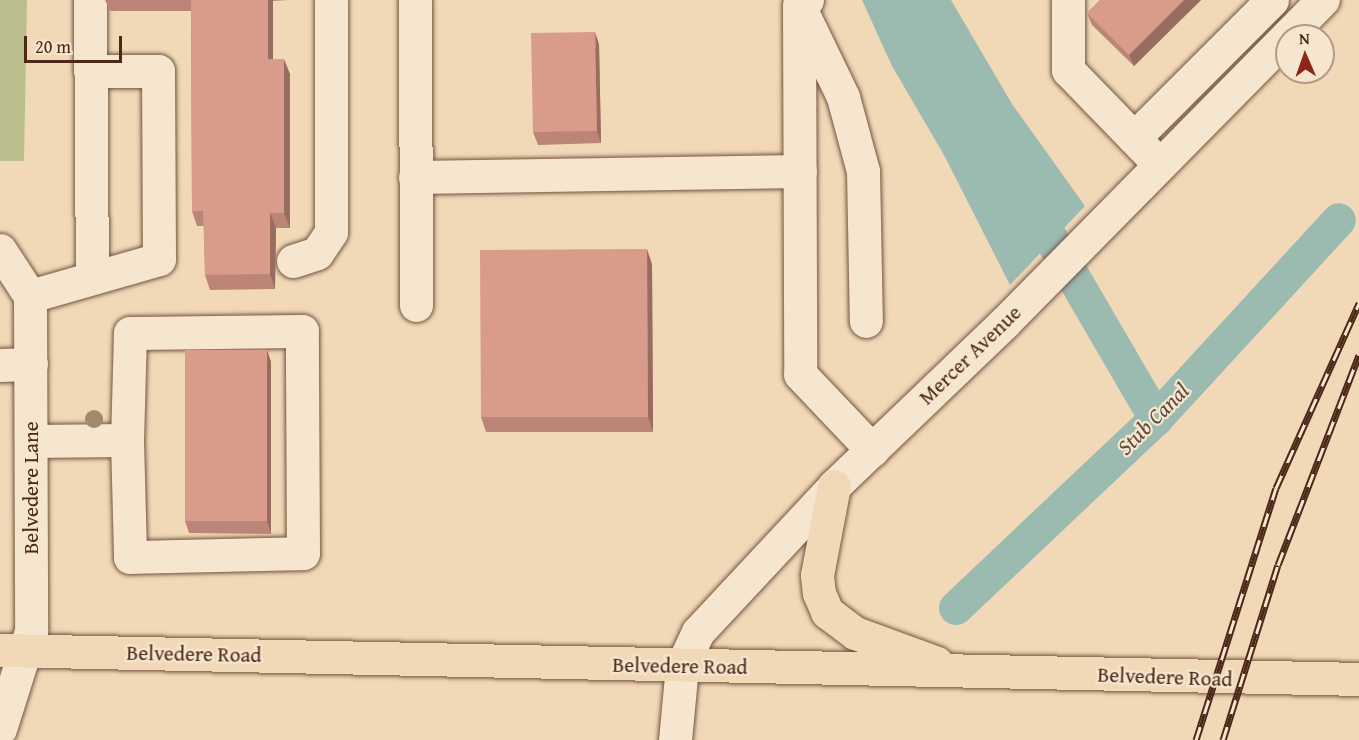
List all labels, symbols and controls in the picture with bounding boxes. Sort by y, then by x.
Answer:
scale bar [27,24,124,62]
north arrow [1275,24,1335,84]
text: N [1299,26,1310,50]
text: 20 m [35,33,71,60]
street label: Mercer Avenue [914,300,1026,410]
water label: Stub Canal [1112,378,1194,460]
street label: Belvedere Lane [18,421,44,555]
street label: Belvedere Road [126,640,262,668]
street label: Belvedere Road [612,652,748,680]
street label: Belvedere Road [1097,662,1233,692]

